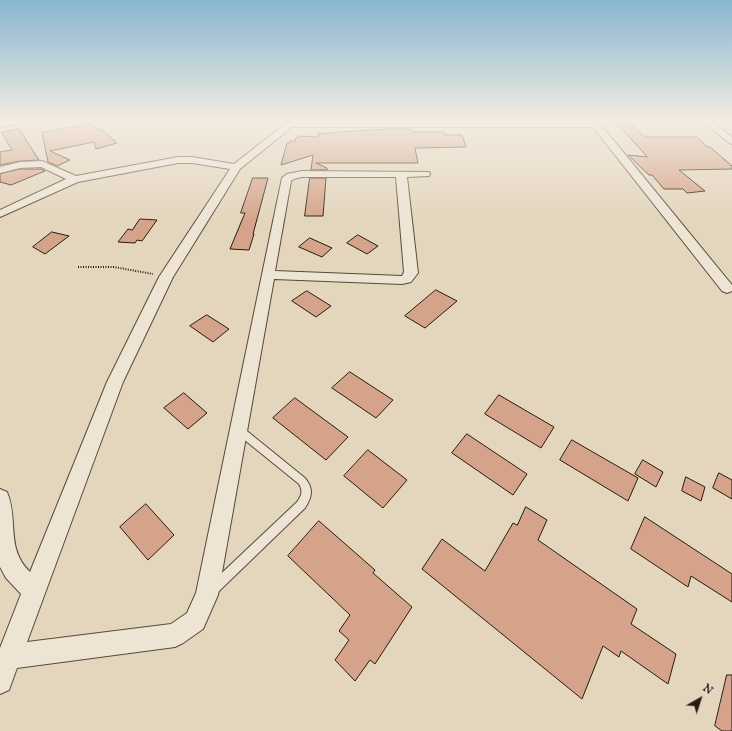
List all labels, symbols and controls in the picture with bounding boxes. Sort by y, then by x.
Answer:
north arrow [680,679,720,719]
text: N [700,681,716,697]

